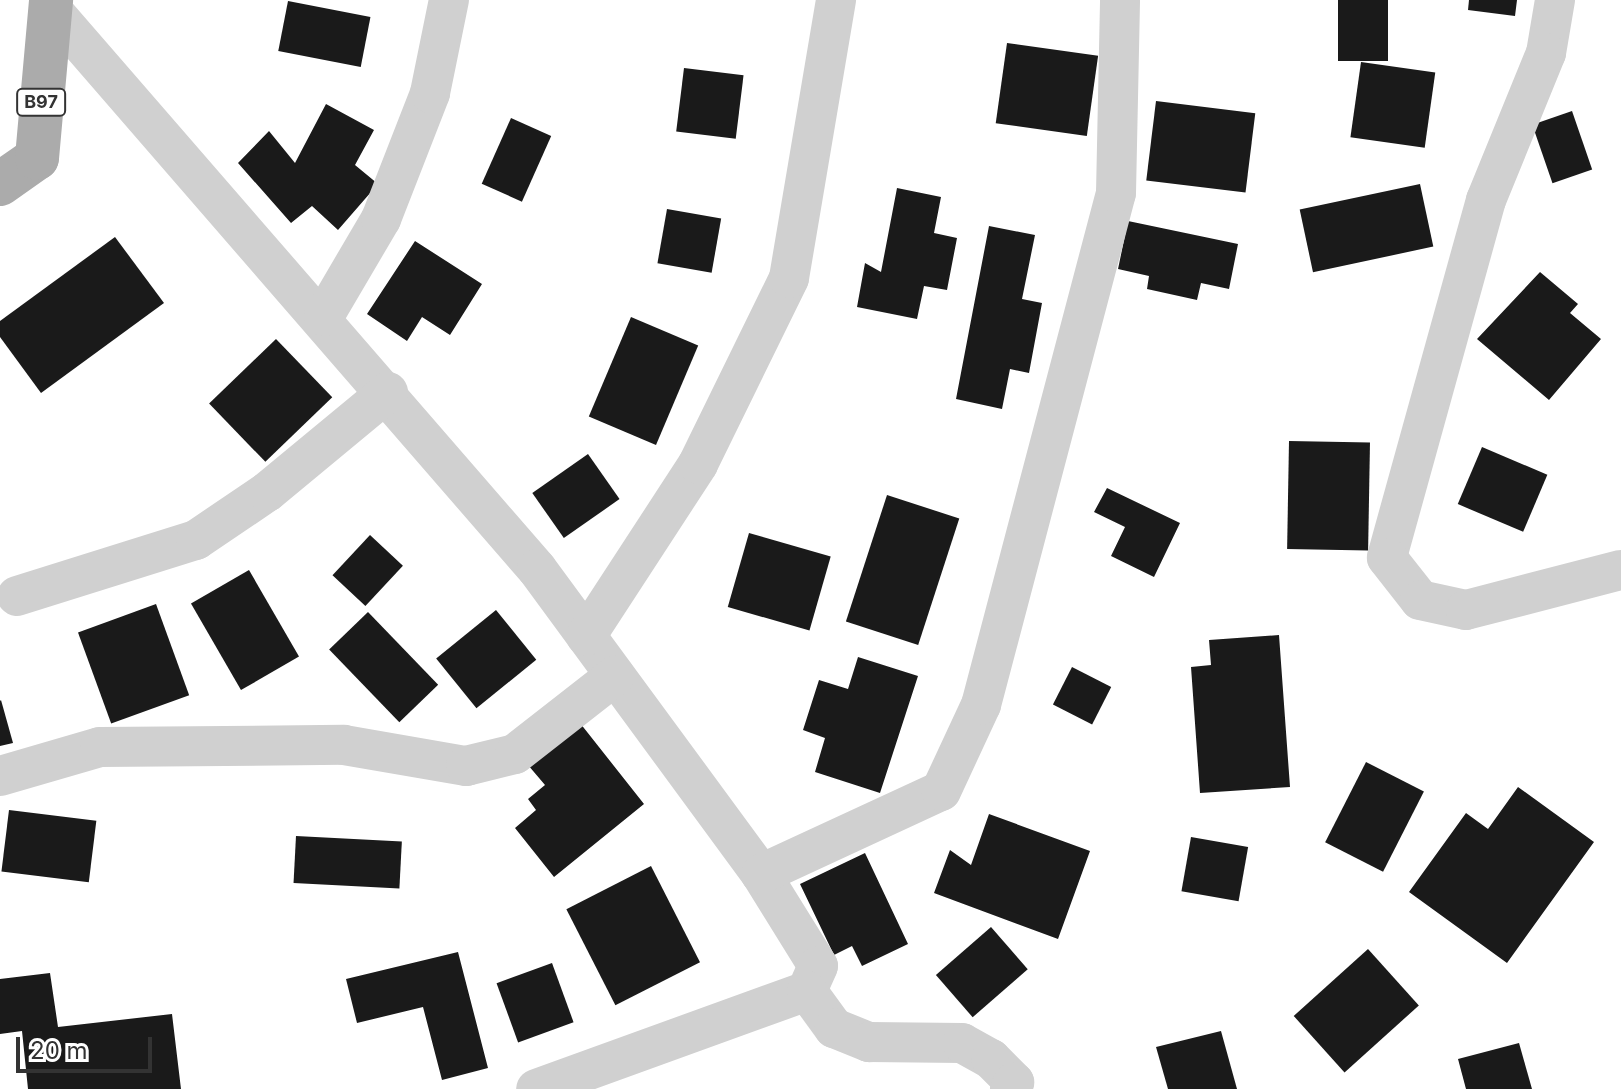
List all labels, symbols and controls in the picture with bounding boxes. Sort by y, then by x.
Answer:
road number: B97 [15,88,67,116]
scale bar [20,1021,156,1071]
text: 20 m [30,1036,88,1065]

